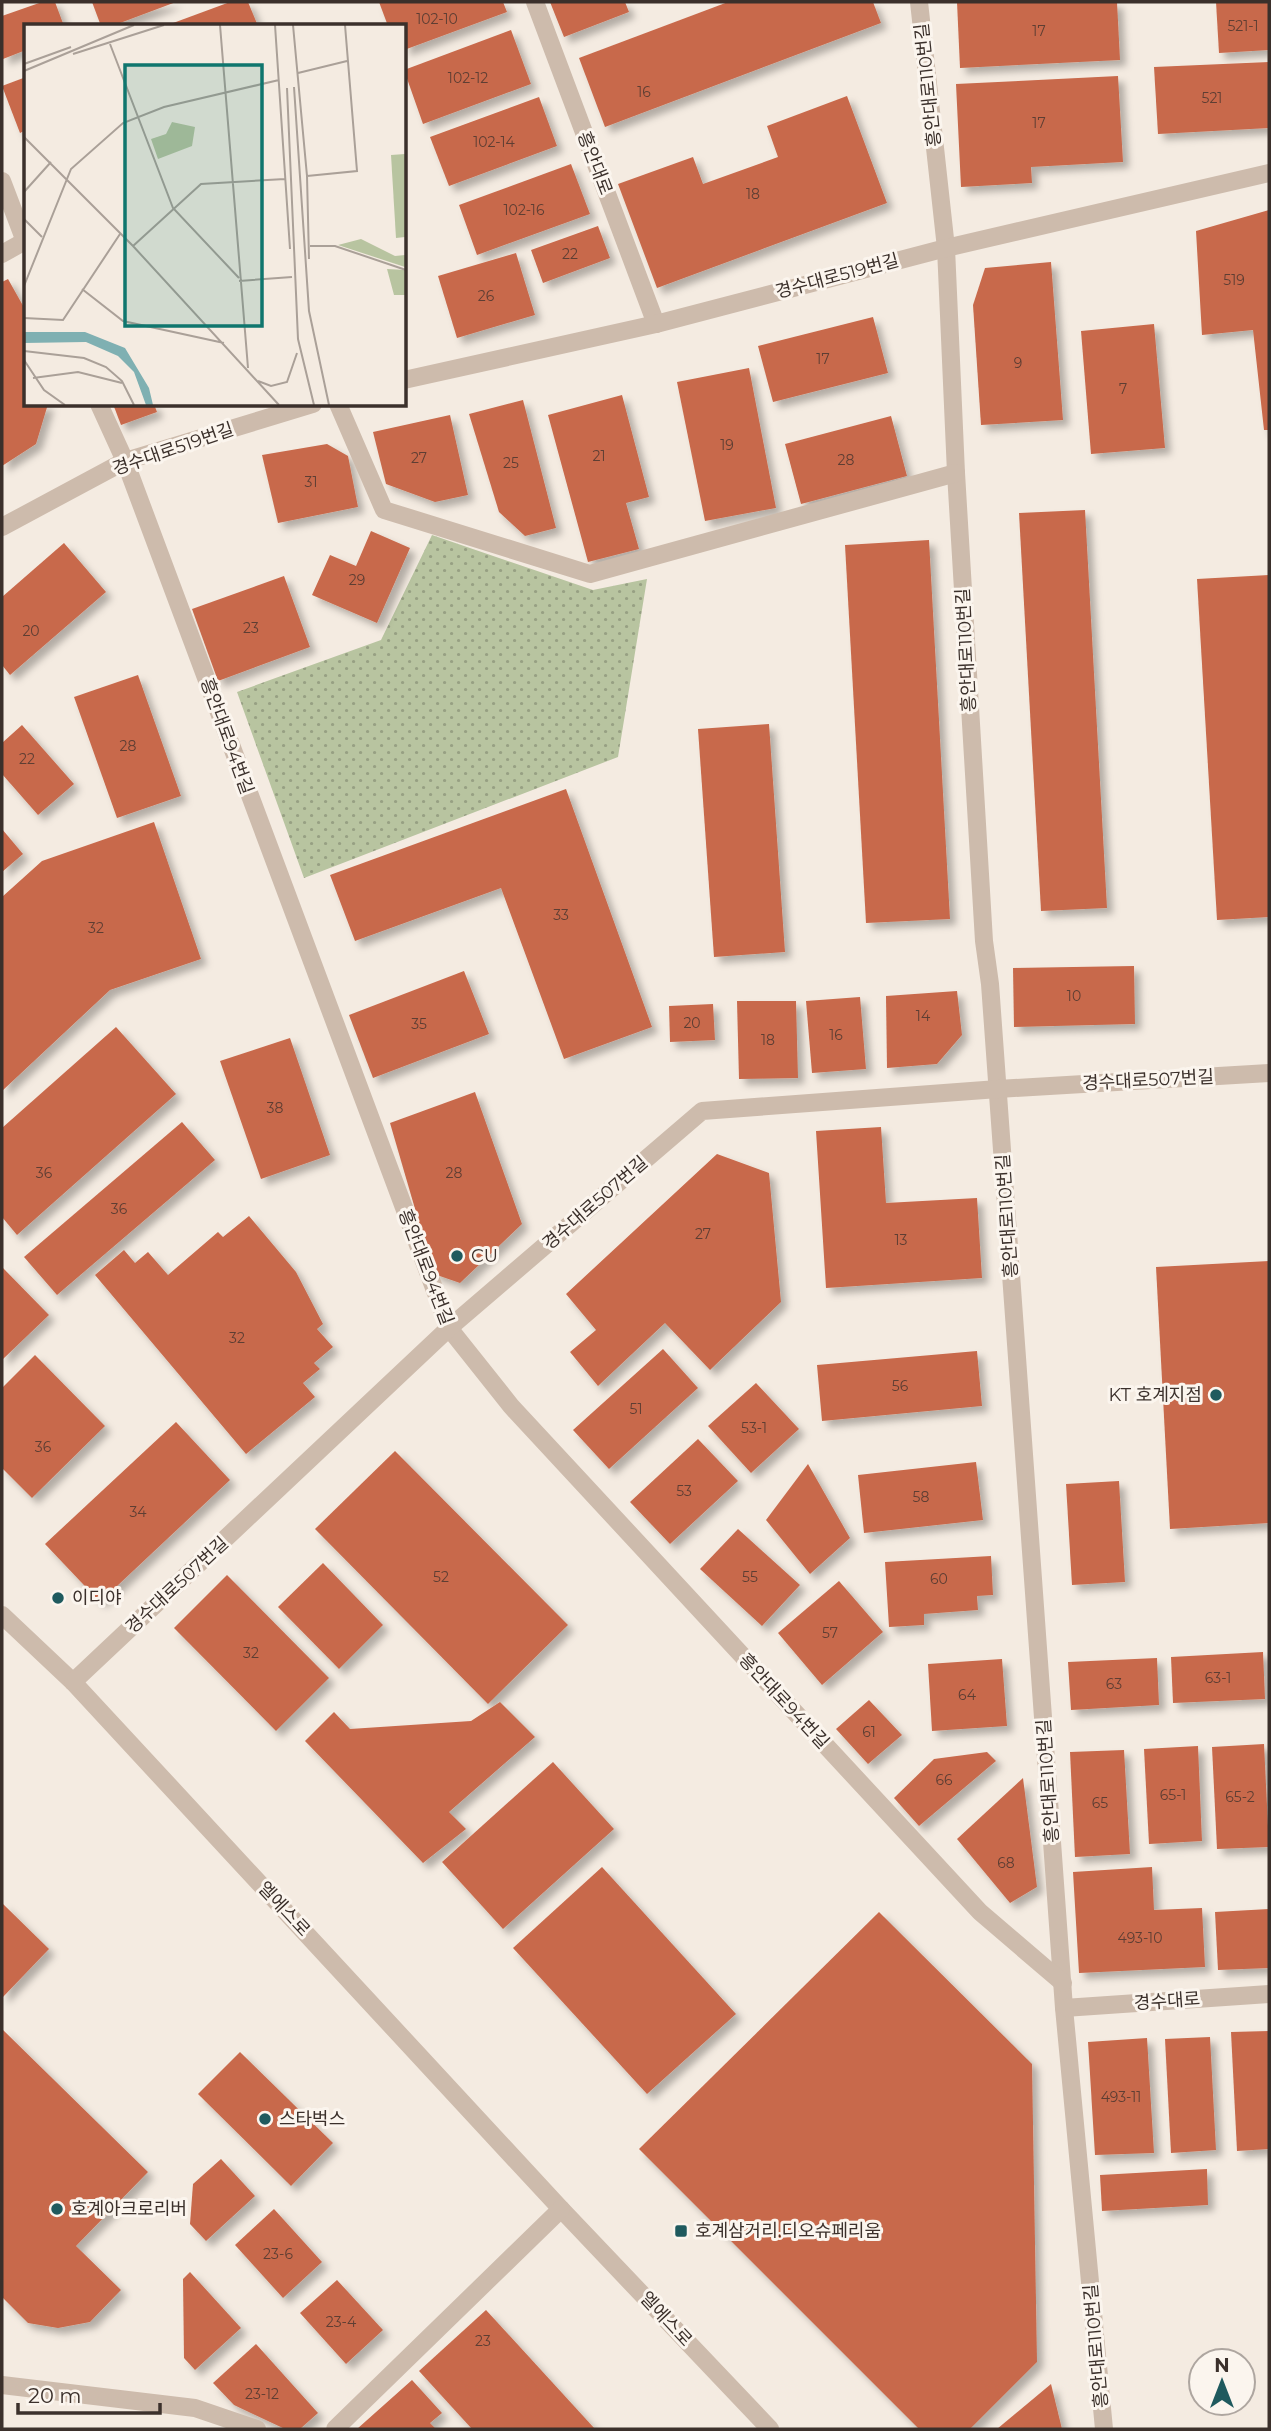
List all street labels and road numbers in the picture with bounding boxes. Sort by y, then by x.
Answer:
street label: 흥안대로110번길 [911,22,945,148]
street label: 흥안대로 [573,128,617,198]
street label: 경수대로519번길 [773,249,901,303]
street label: 경수대로519번길 [109,418,237,480]
street label: 흥안대로110번길 [952,587,980,713]
street label: 흥안대로94번길 [196,675,258,797]
street label: 경수대로507번길 [1082,1066,1214,1094]
street label: 경수대로507번길 [538,1151,652,1255]
street label: 흥안대로110번길 [992,1153,1022,1279]
street label: 흥안대로94번길 [394,1206,458,1328]
street label: 경수대로507번길 [121,1532,233,1638]
street label: 흥안대로94번길 [734,1649,834,1753]
street label: 흥안대로110번길 [1033,1718,1063,1844]
street label: 엘에스로 [253,1877,315,1941]
street label: 경수대로 [1133,1988,1201,2014]
street label: 흥안대로110번길 [1080,2283,1112,2409]
street label: 엘에스로 [635,2287,697,2351]

